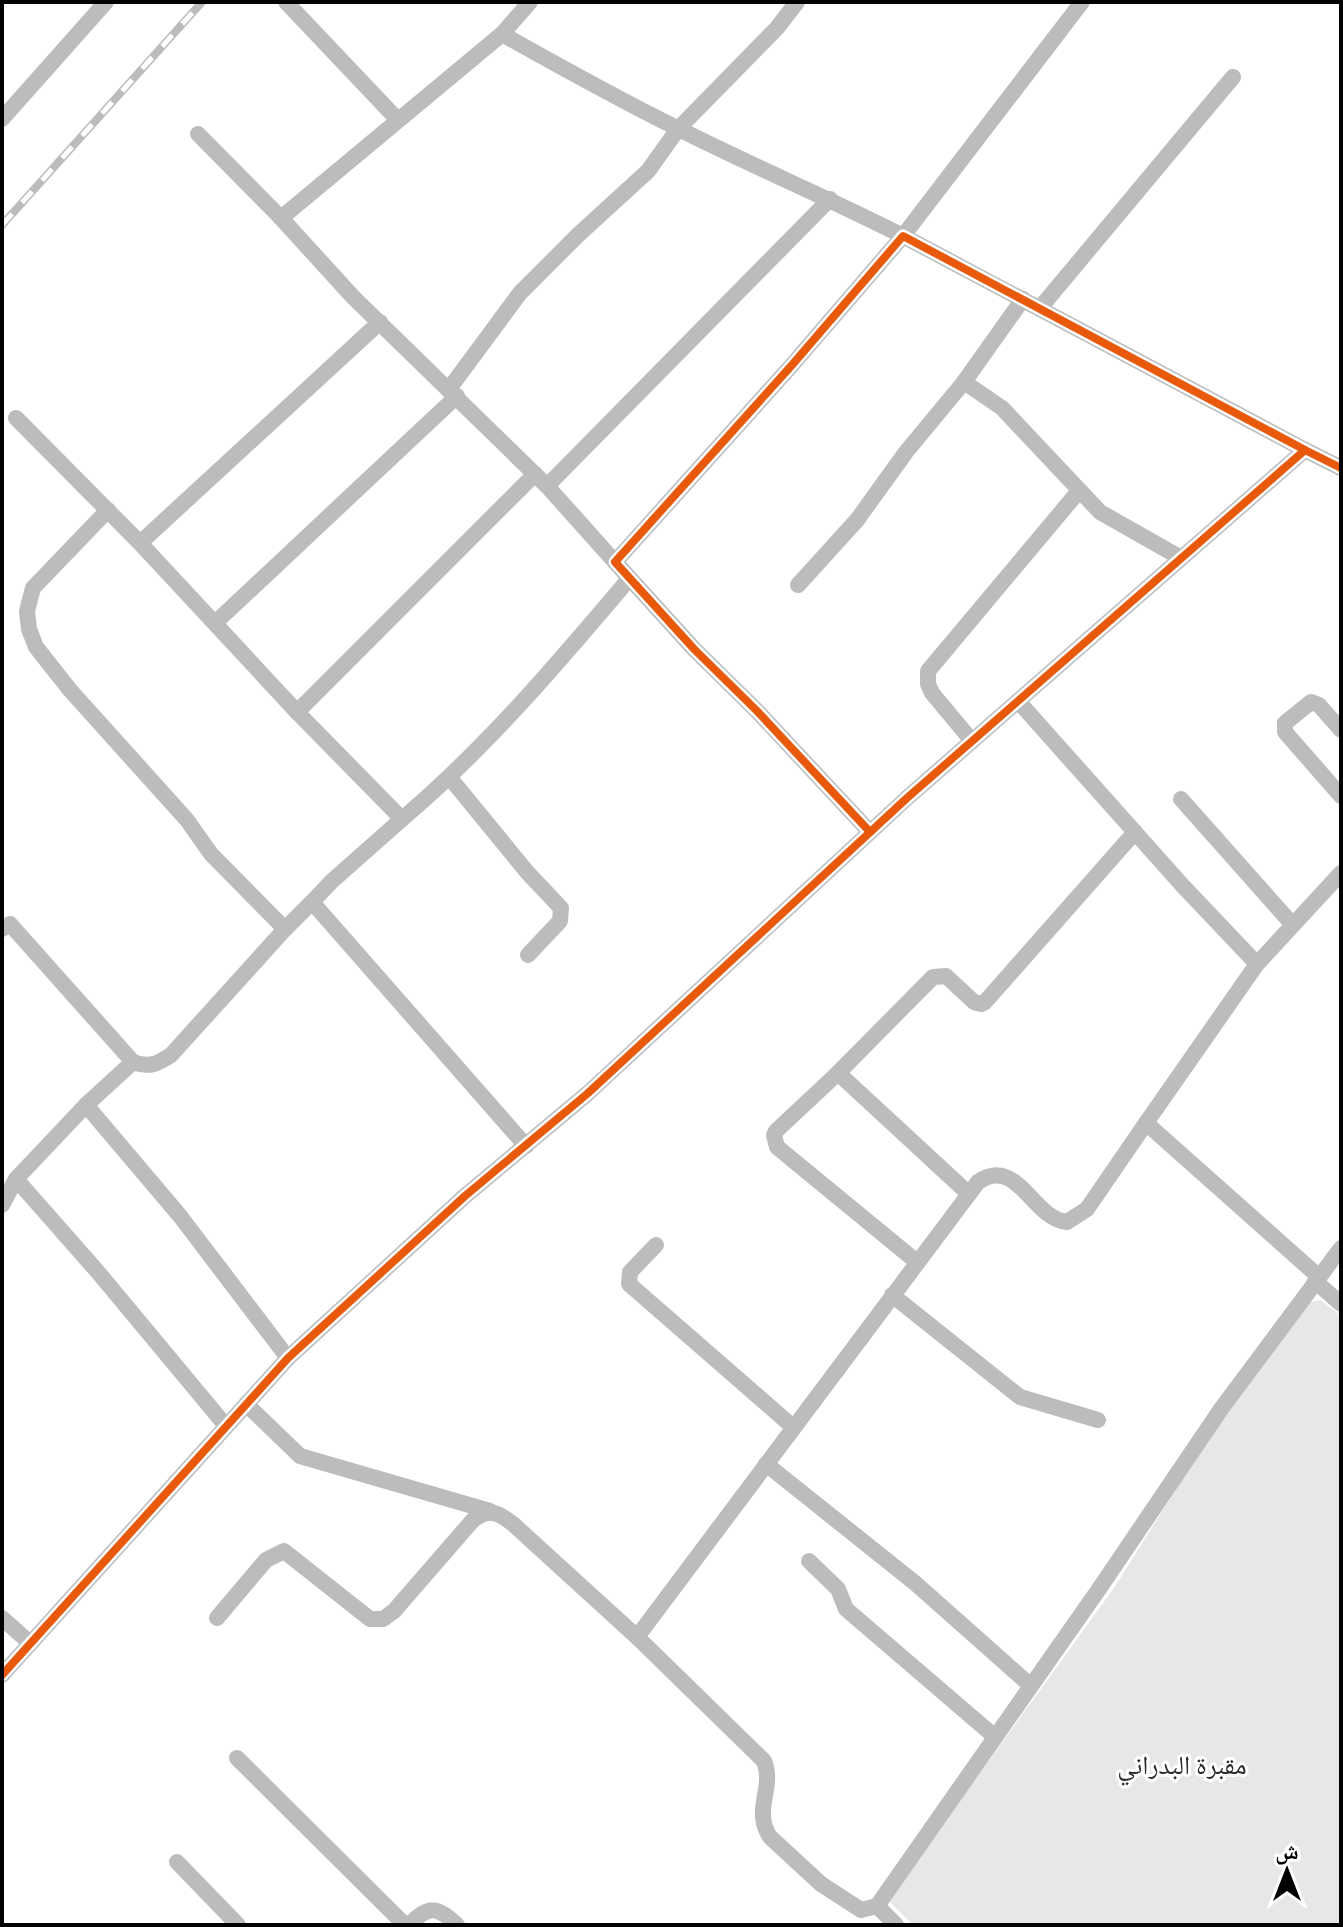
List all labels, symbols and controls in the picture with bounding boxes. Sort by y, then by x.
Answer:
park label: مقبرة البدراني [1117,1749,1247,1786]
north arrow [1247,1831,1327,1911]
text: ش [1275,1838,1299,1865]

